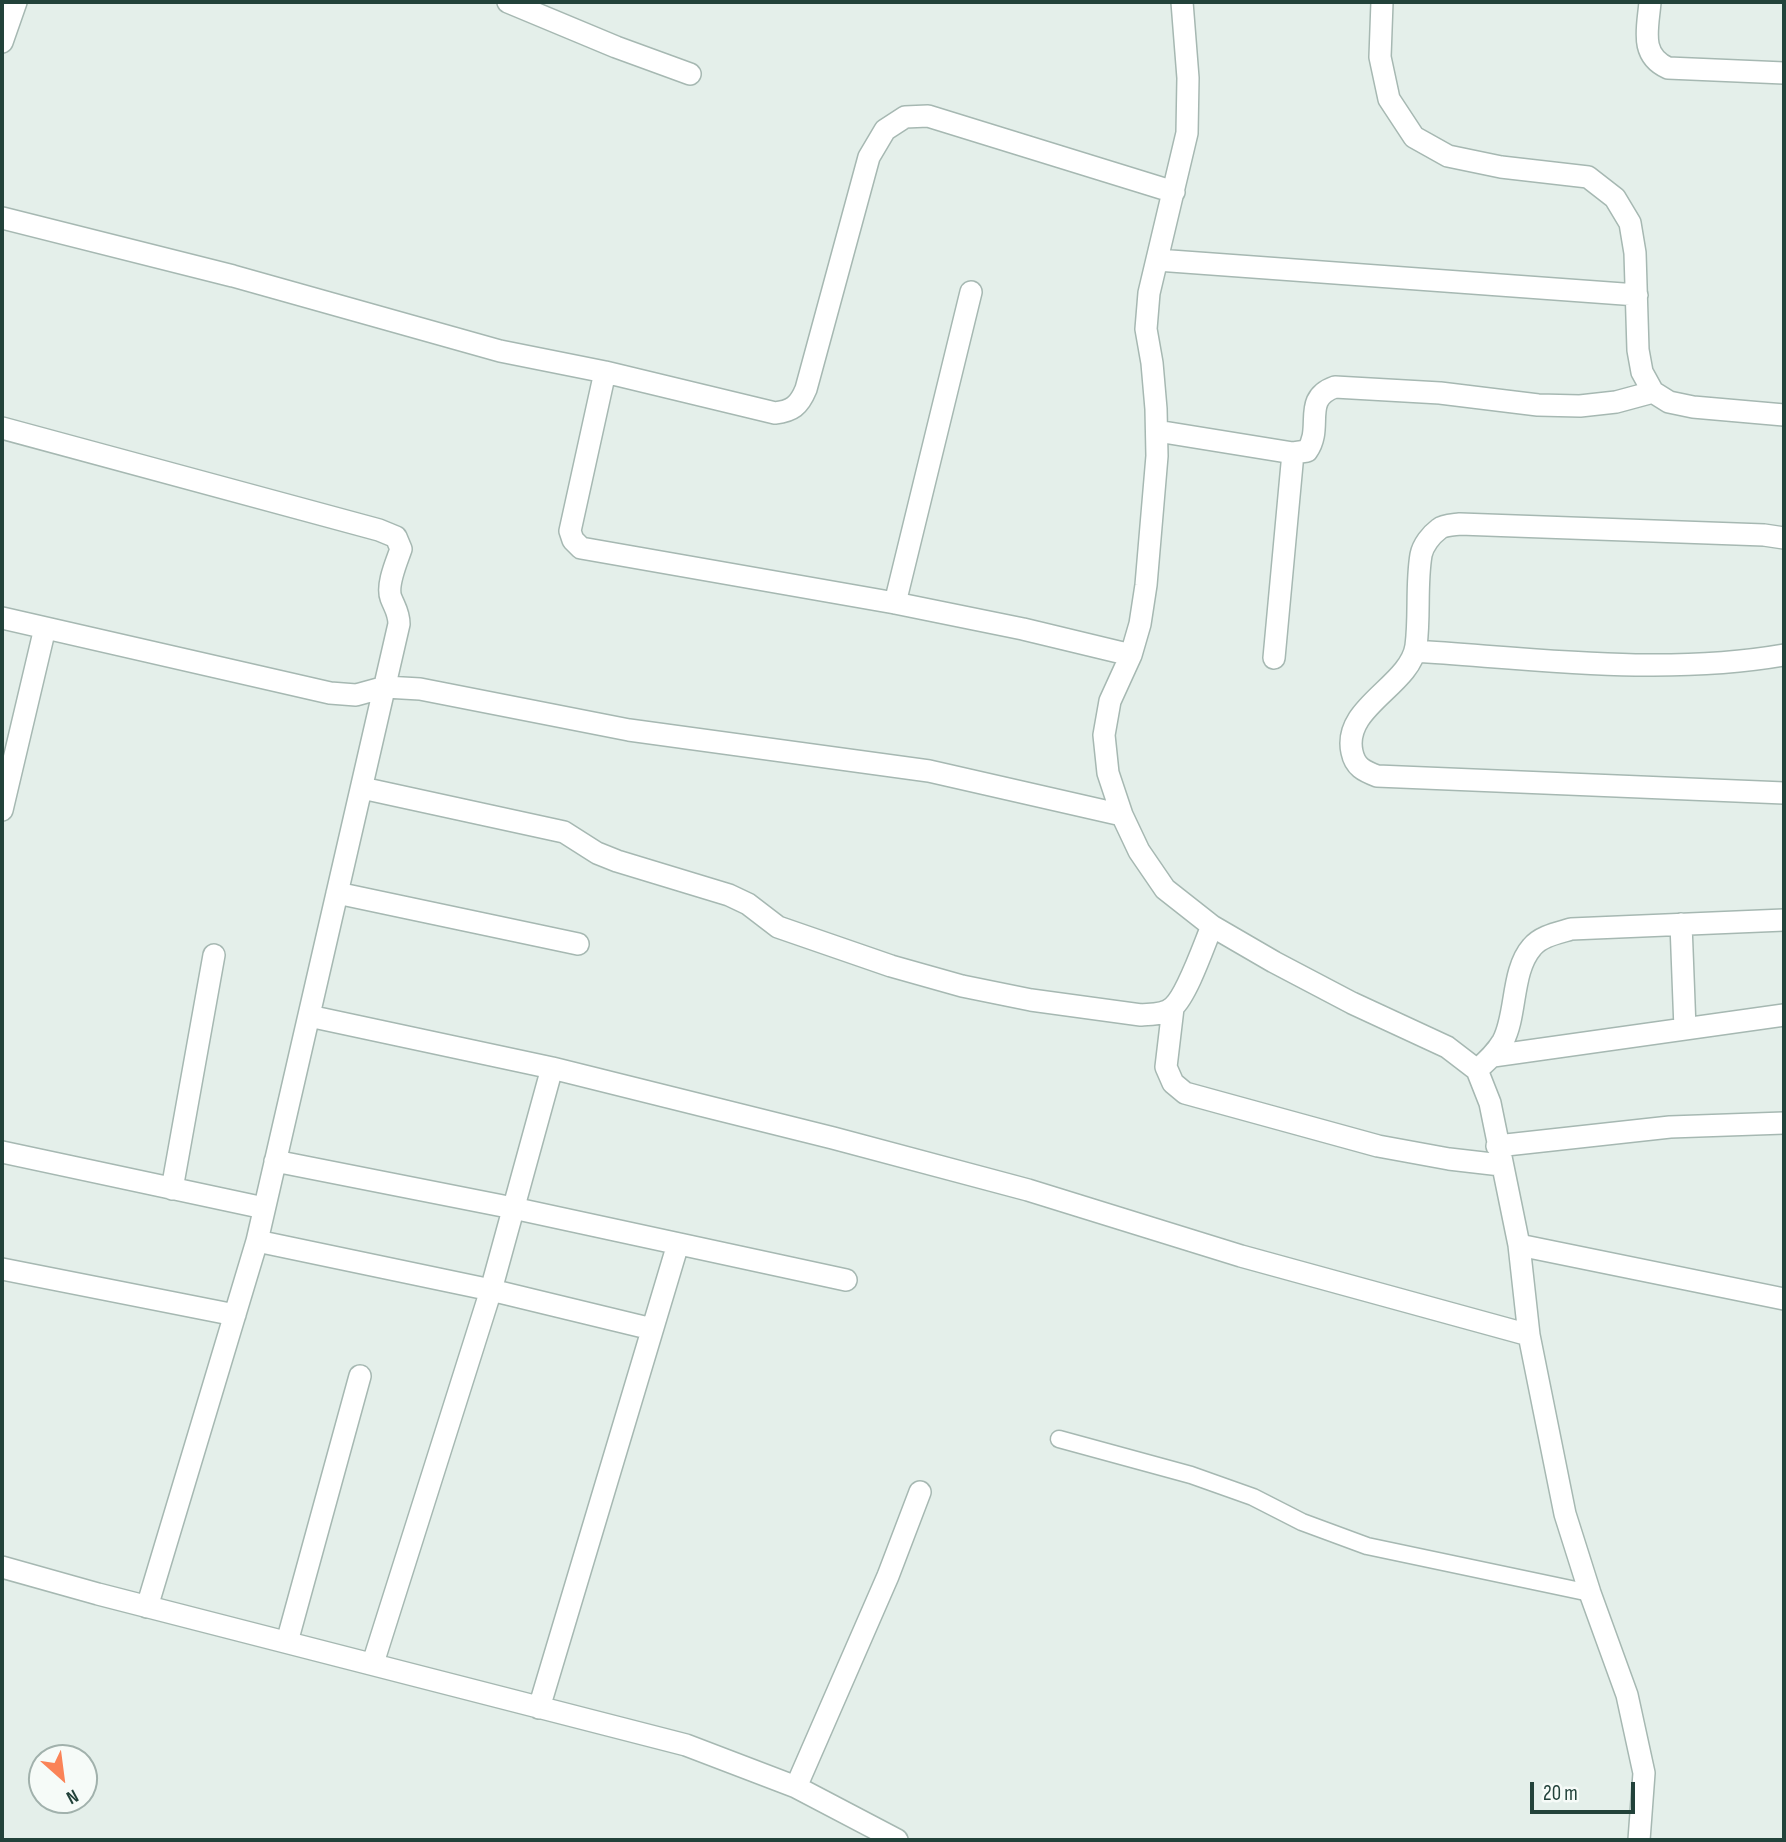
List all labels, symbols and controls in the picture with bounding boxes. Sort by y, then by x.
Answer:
north arrow [28,1744,98,1814]
scale bar [1534,1769,1639,1813]
text: 20 m [1543,1781,1578,1806]
text: N [62,1784,82,1809]

